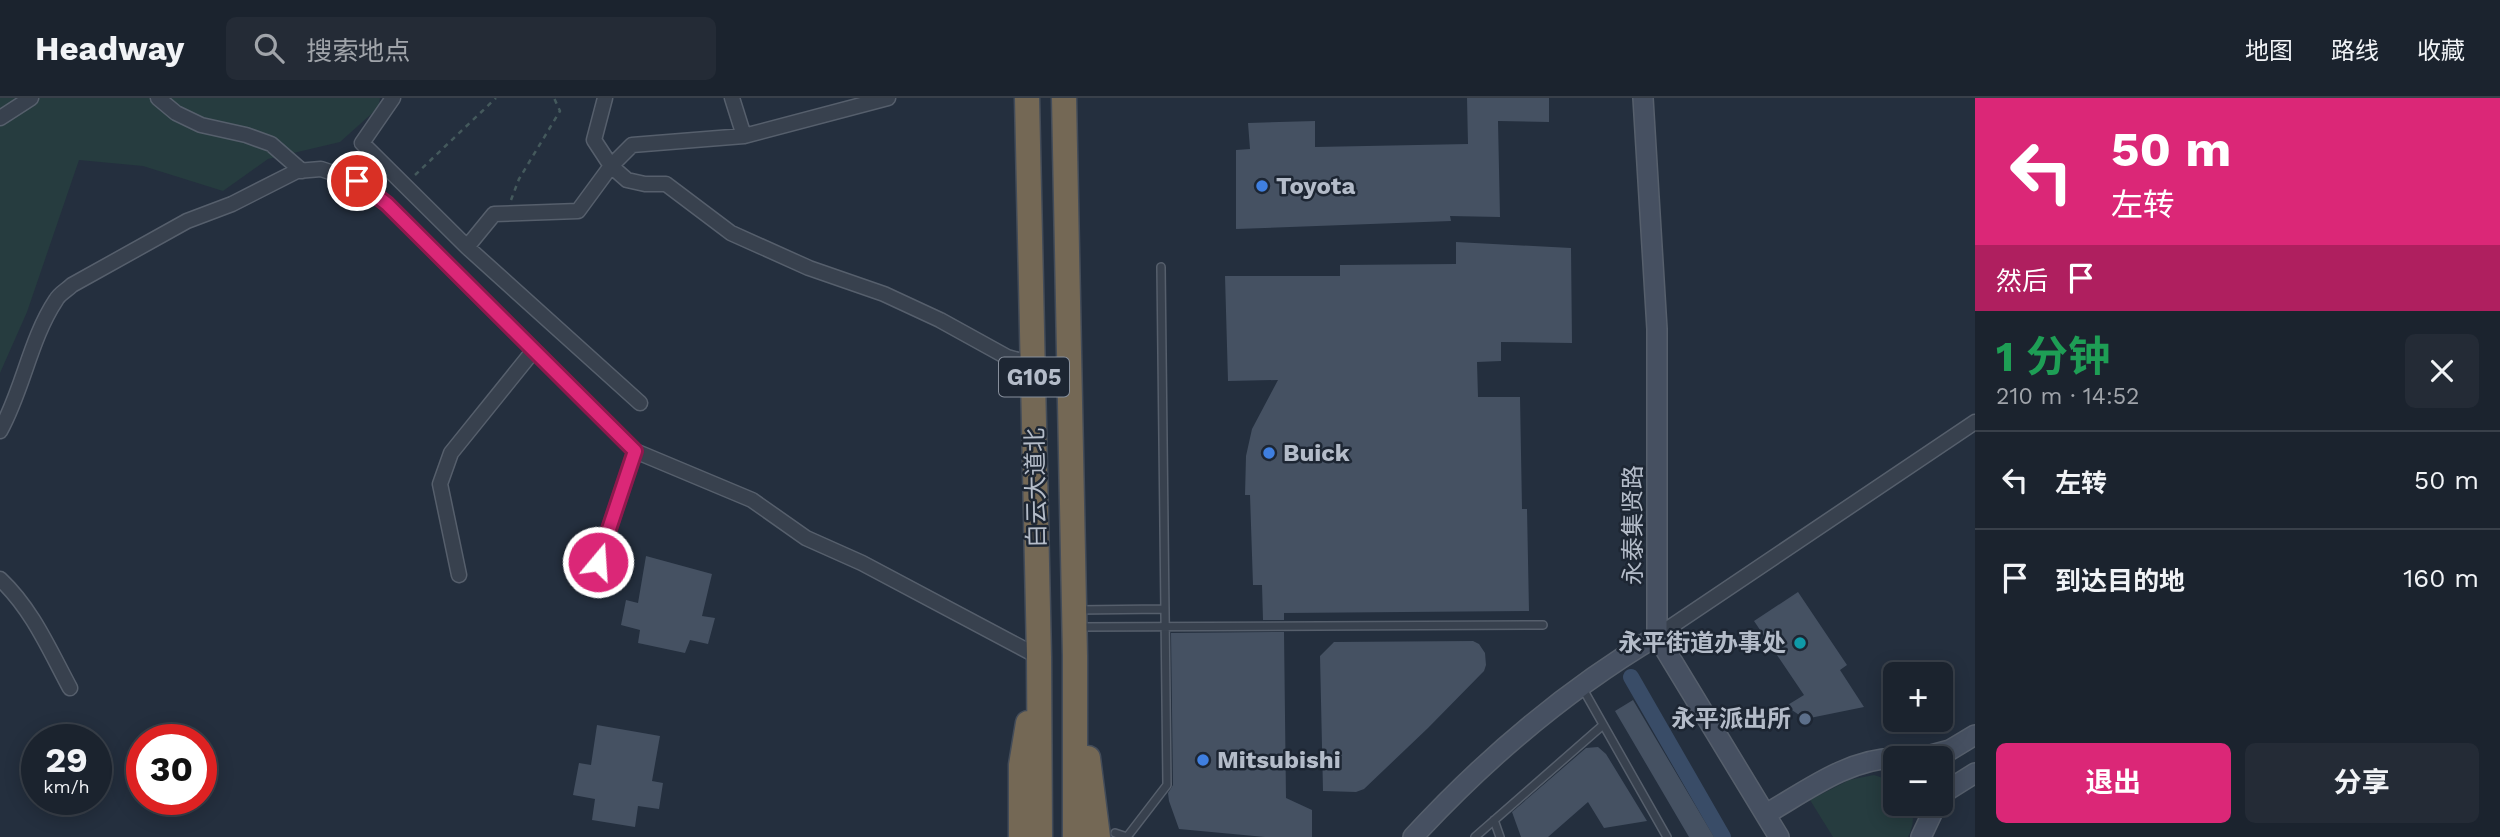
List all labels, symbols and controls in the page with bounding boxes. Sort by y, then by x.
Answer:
search box [226,17,716,80]
text: Headway [35,29,184,68]
icon: search [250,29,288,67]
text: 搜索地点 [306,36,410,66]
text: 地图 [2245,37,2293,65]
text: 路线 [2331,37,2379,65]
text: 收藏 [2417,37,2465,65]
text: 50 m [2111,120,2231,178]
icon: left [1996,126,2087,217]
pin [327,151,387,211]
icon: arrive [338,162,376,200]
place label: Toyota [1276,172,1355,200]
marker: Toyota [1254,178,1270,194]
text: 左转 [2111,186,2175,224]
icon: arrive [2062,259,2100,297]
text: 然后 [1996,266,2048,296]
text: 1 分钟 [1996,332,2110,381]
button: close [2405,334,2479,408]
road number: G105 [999,358,1069,396]
text: 210 m · 14:52 [1996,383,2140,410]
street label: 白云大道北 [1021,428,1051,548]
place label: Buick [1283,439,1350,467]
marker: Buick [1261,445,1277,461]
icon: left [1996,461,2034,499]
street label: 永泰集贤路 [1619,465,1647,585]
text: 50 m [2414,465,2479,495]
text: 左转 [2055,468,2107,498]
position arrow [561,525,635,599]
icon: arrive [1996,559,2034,597]
text: 160 m [2403,563,2479,593]
text: 到达目的地 [2055,566,2185,596]
place label: 永平街道办事处 [1618,629,1786,657]
marker: 永平街道办事处 [1792,635,1808,651]
map controls [1883,662,1953,816]
button: + [1883,662,1953,732]
place label: 永平派出所 [1671,705,1791,733]
marker: 永平派出所 [1797,711,1813,727]
speed limit sign: 30 [126,724,217,815]
text: 29 [45,739,88,781]
button: 退出 [1996,743,2231,823]
button: 分享 [2245,743,2479,823]
place label: Mitsubishi [1217,746,1341,774]
button: − [1883,746,1953,816]
marker: Mitsubishi [1195,752,1211,768]
text: km/h [43,776,90,797]

